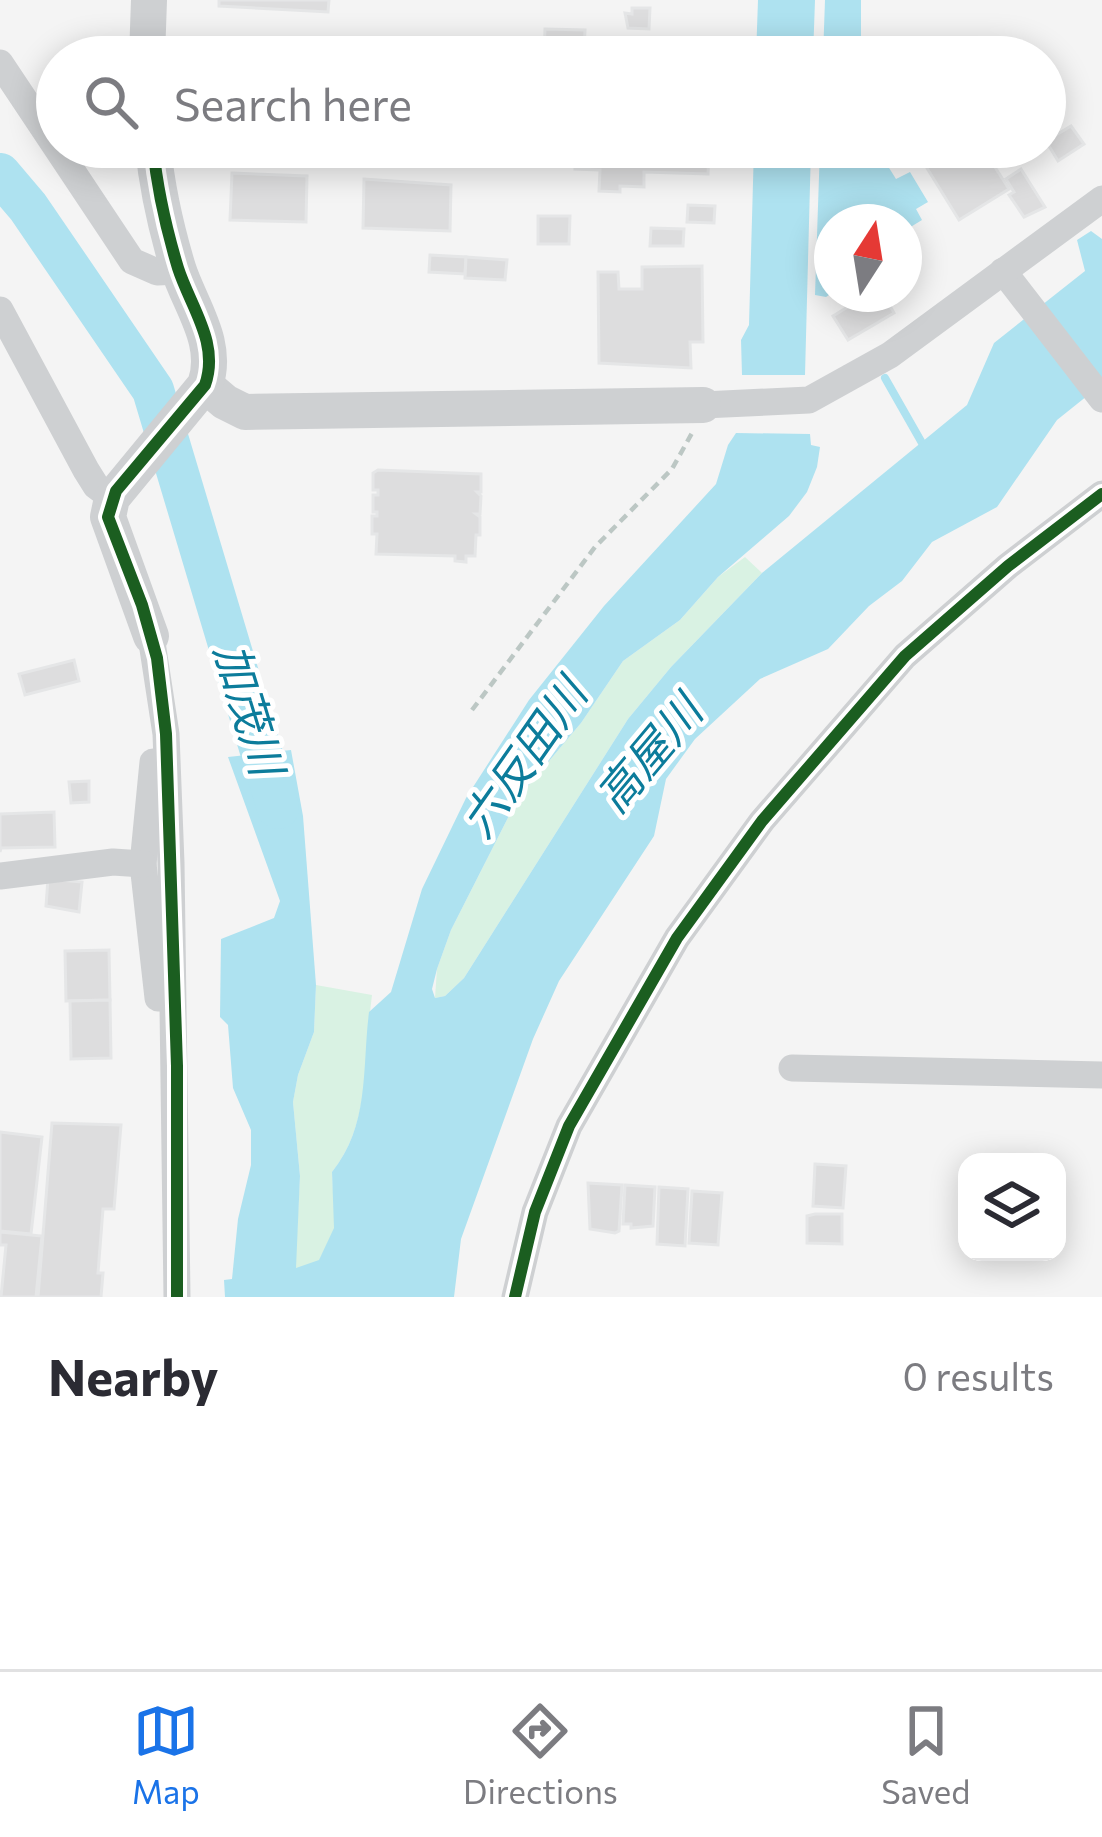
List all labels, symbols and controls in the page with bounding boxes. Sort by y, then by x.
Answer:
search box [36,36,1066,168]
icon: search [78,69,144,135]
text: Search here [174,75,412,130]
north arrow [814,204,922,312]
water label: 加茂川 [205,636,299,785]
water label: 六反田川 [448,664,598,846]
water label: 高屋川 [583,680,714,822]
map controls [958,1153,1066,1261]
button: layers [958,1153,1066,1261]
text: Nearby [48,1344,218,1407]
text: 0 results [902,1351,1054,1399]
tab: Map [132,1698,200,1811]
tab: Directions [463,1698,618,1811]
tab: Saved [881,1698,970,1811]

